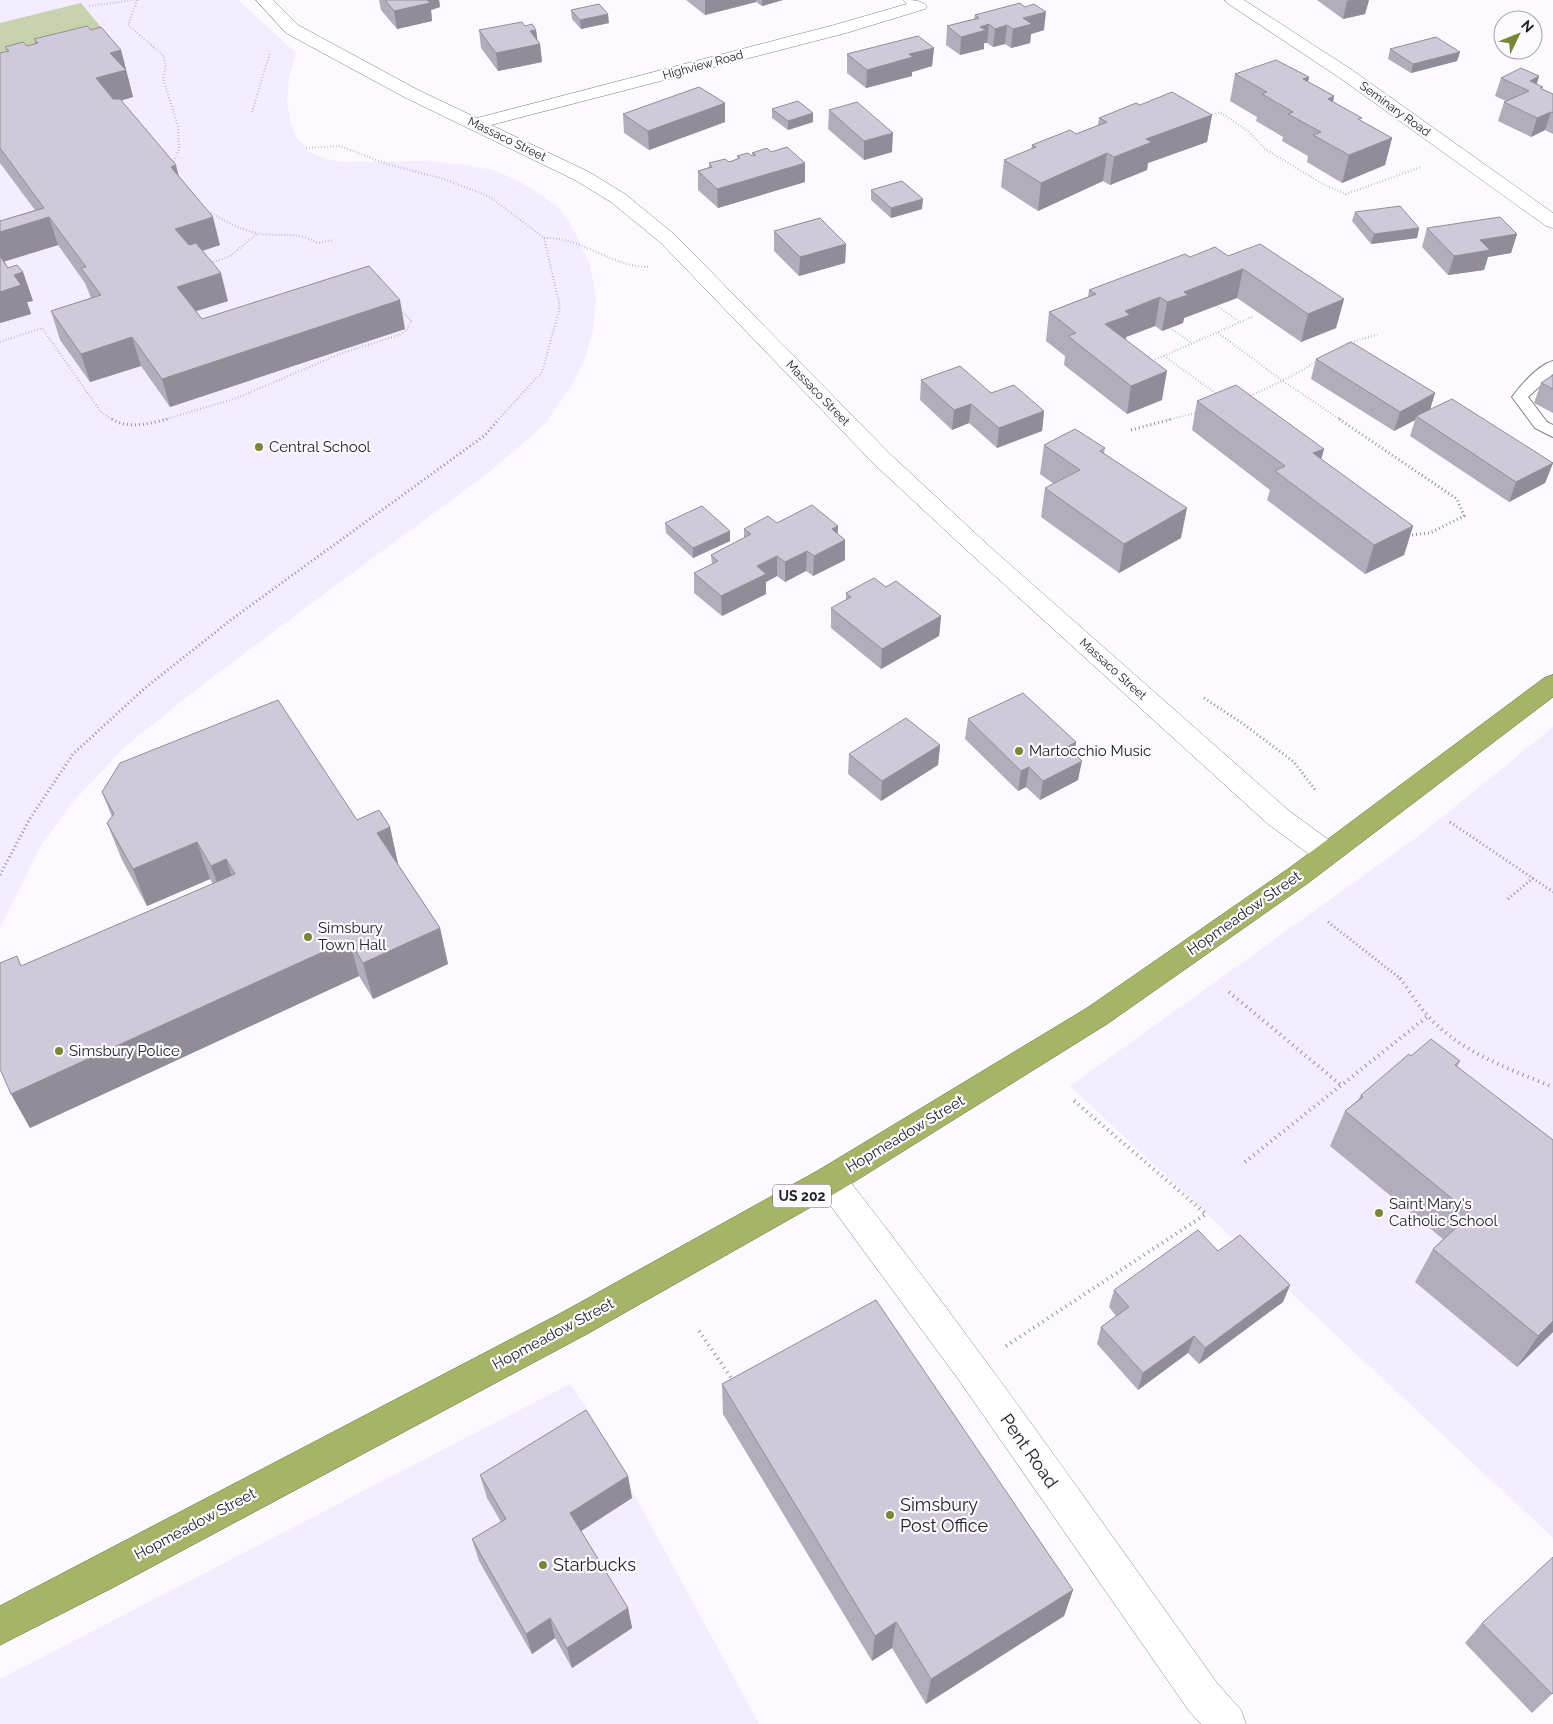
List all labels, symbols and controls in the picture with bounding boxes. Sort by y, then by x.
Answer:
north arrow [1493,10,1543,60]
text: N [1518,17,1537,35]
street label: Highview Road [661,48,745,82]
street label: Seminary Road [1357,79,1433,139]
street label: Massaco Street [466,114,548,164]
street label: Massaco Street [783,358,853,428]
place label: Central School [269,438,372,456]
marker: Central School [253,441,265,453]
street label: Massaco Street [1077,635,1149,703]
place label: Martocchio Music [1029,742,1151,760]
marker: Martocchio Music [1013,745,1025,757]
street label: Hopmeadow Street [1184,867,1304,959]
place label: Simsbury Town Hall [318,919,387,954]
marker: Simsbury Town Hall [302,931,314,943]
place label: Simsbury Police [69,1042,180,1060]
marker: Simsbury Police [53,1045,65,1057]
street label: Hopmeadow Street [842,1092,968,1176]
road number: US 202 [773,1184,831,1208]
place label: Saint Mary's Catholic School [1389,1195,1498,1230]
marker: Saint Mary's Catholic School [1373,1207,1385,1219]
street label: Hopmeadow Street [489,1294,617,1374]
street label: Pent Road [996,1410,1063,1492]
street label: Hopmeadow Street [131,1484,259,1564]
place label: Simsbury Post Office [900,1494,989,1536]
marker: Simsbury Post Office [884,1509,896,1521]
place label: Starbucks [553,1554,636,1575]
marker: Starbucks [537,1559,549,1571]

